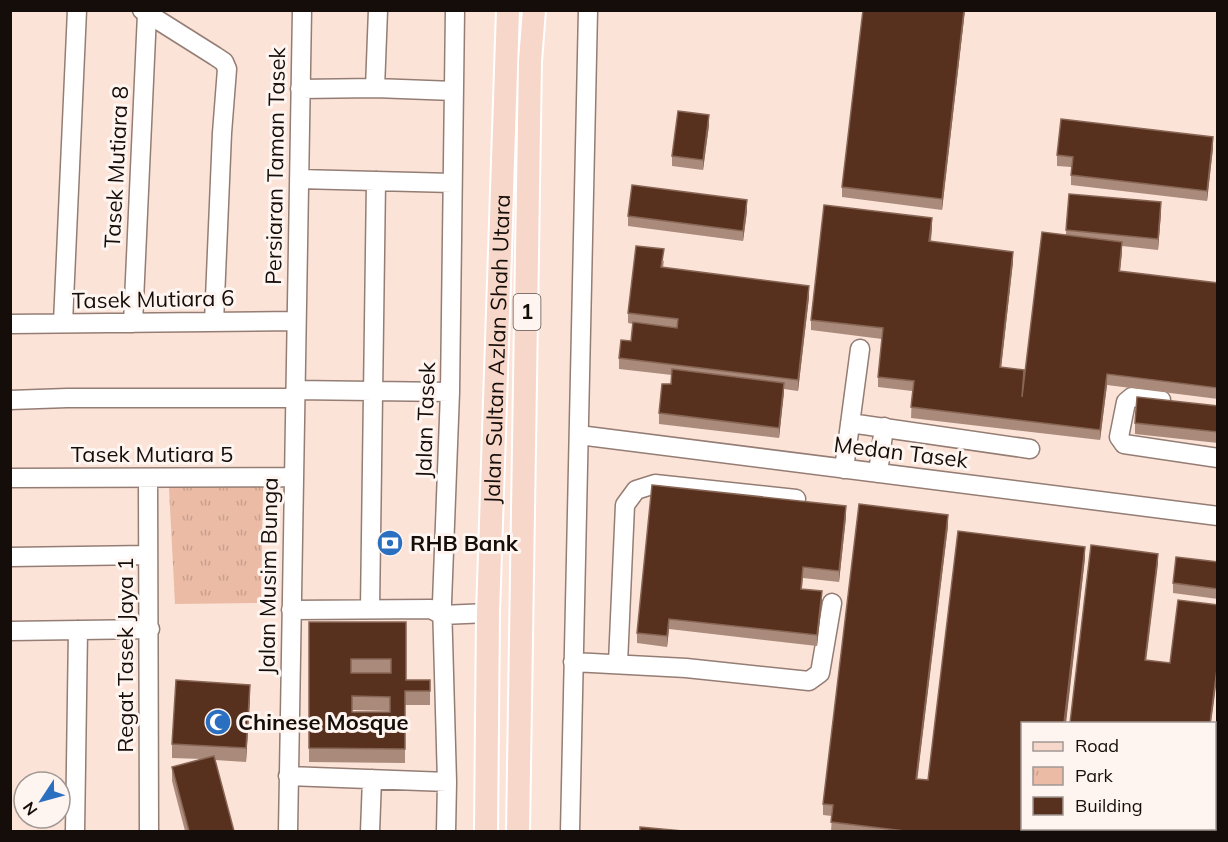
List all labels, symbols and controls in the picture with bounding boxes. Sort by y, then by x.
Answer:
street label: Persiaran Taman Tasek [259,46,291,285]
street label: Tasek Mutiara 8 [98,85,134,249]
street label: Jalan Sultan Azlan Shah Utara [478,194,516,505]
street label: Tasek Mutiara 6 [72,284,234,314]
road number: 1 [514,294,540,330]
street label: Jalan Tasek [409,361,441,479]
street label: Medan Tasek [832,430,970,474]
street label: Tasek Mutiara 5 [71,440,233,468]
street label: Jalan Musim Bunga [252,477,284,675]
bank icon: RHB Bank [375,528,405,558]
place label: RHB Bank [410,529,519,557]
street label: Regat Tasek Jaya 1 [111,557,139,753]
mosque icon: Chinese Mosque [203,707,233,737]
place label: Chinese Mosque [238,708,409,736]
legend [1021,722,1216,830]
text: Road [1075,734,1119,757]
text: Park [1075,764,1114,787]
north arrow [12,770,72,830]
text: Building [1075,794,1143,817]
text: N [18,798,42,820]

